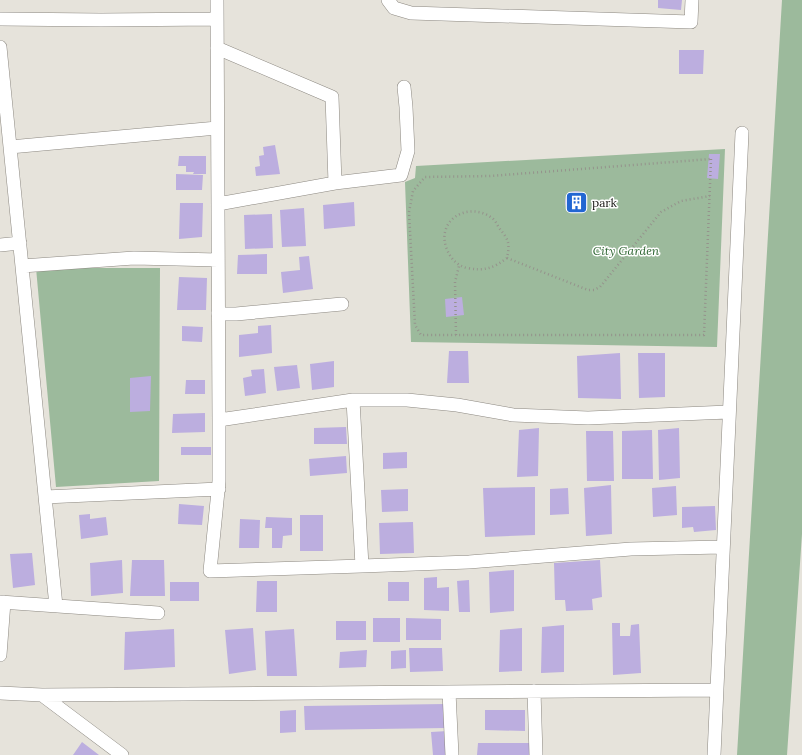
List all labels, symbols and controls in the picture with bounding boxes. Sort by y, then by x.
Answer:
building icon: park [563,189,589,215]
place label: park [592,195,618,210]
park label: City Garden [593,243,660,258]

